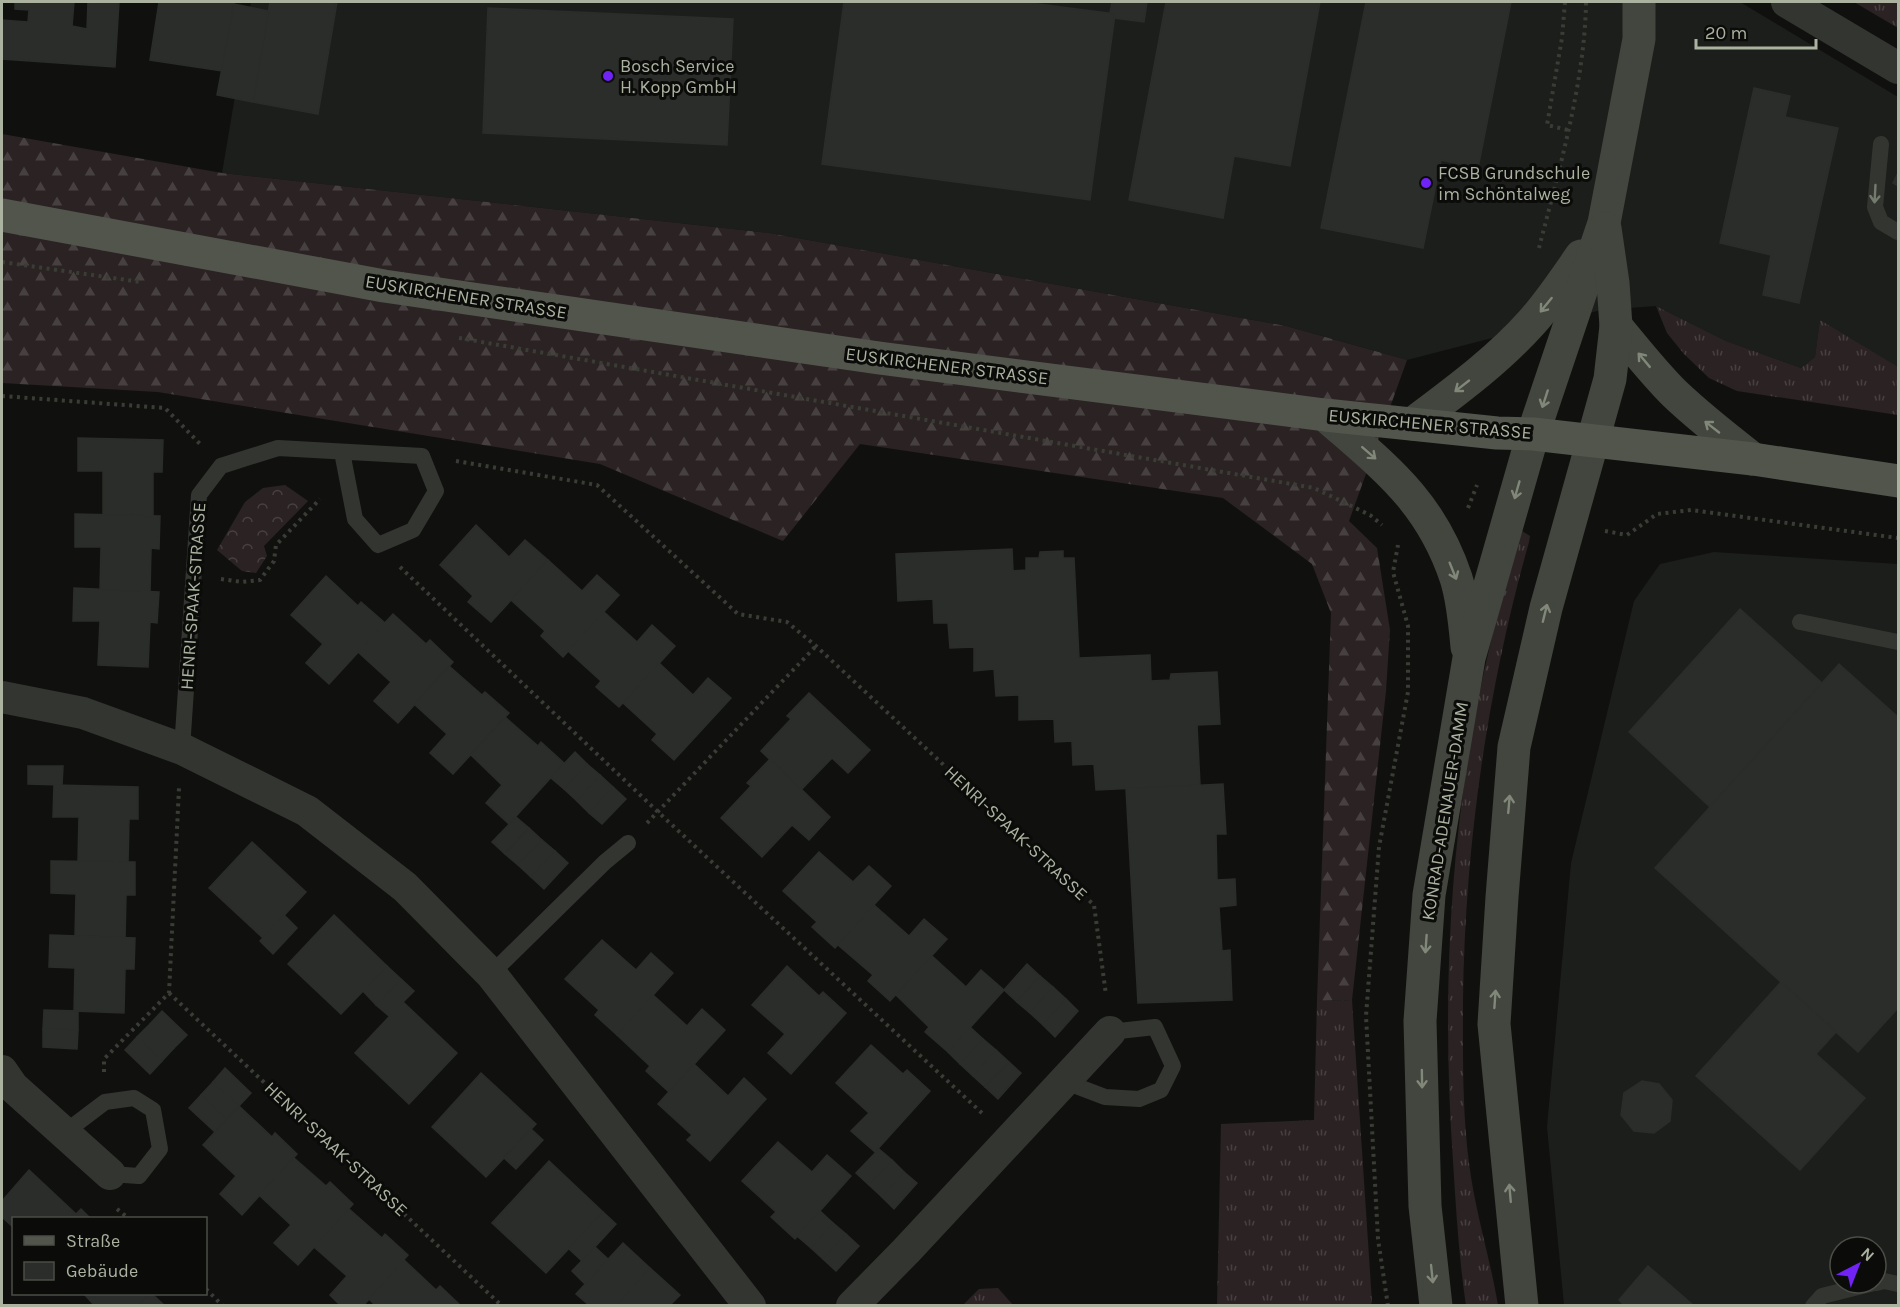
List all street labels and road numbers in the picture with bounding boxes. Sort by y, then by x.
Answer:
street label: EUSKIRCHENER STRASSE [364,270,568,324]
street label: EUSKIRCHENER STRASSE [845,343,1049,389]
street label: EUSKIRCHENER STRASSE [1328,404,1532,444]
street label: HENRI-SPAAK-STRASSE [175,501,211,691]
street label: KONRAD-ADENAUER-DAMM [1417,700,1473,922]
street label: HENRI-SPAAK-STRASSE [940,761,1092,905]
street label: HENRI-SPAAK-STRASSE [260,1077,412,1221]

